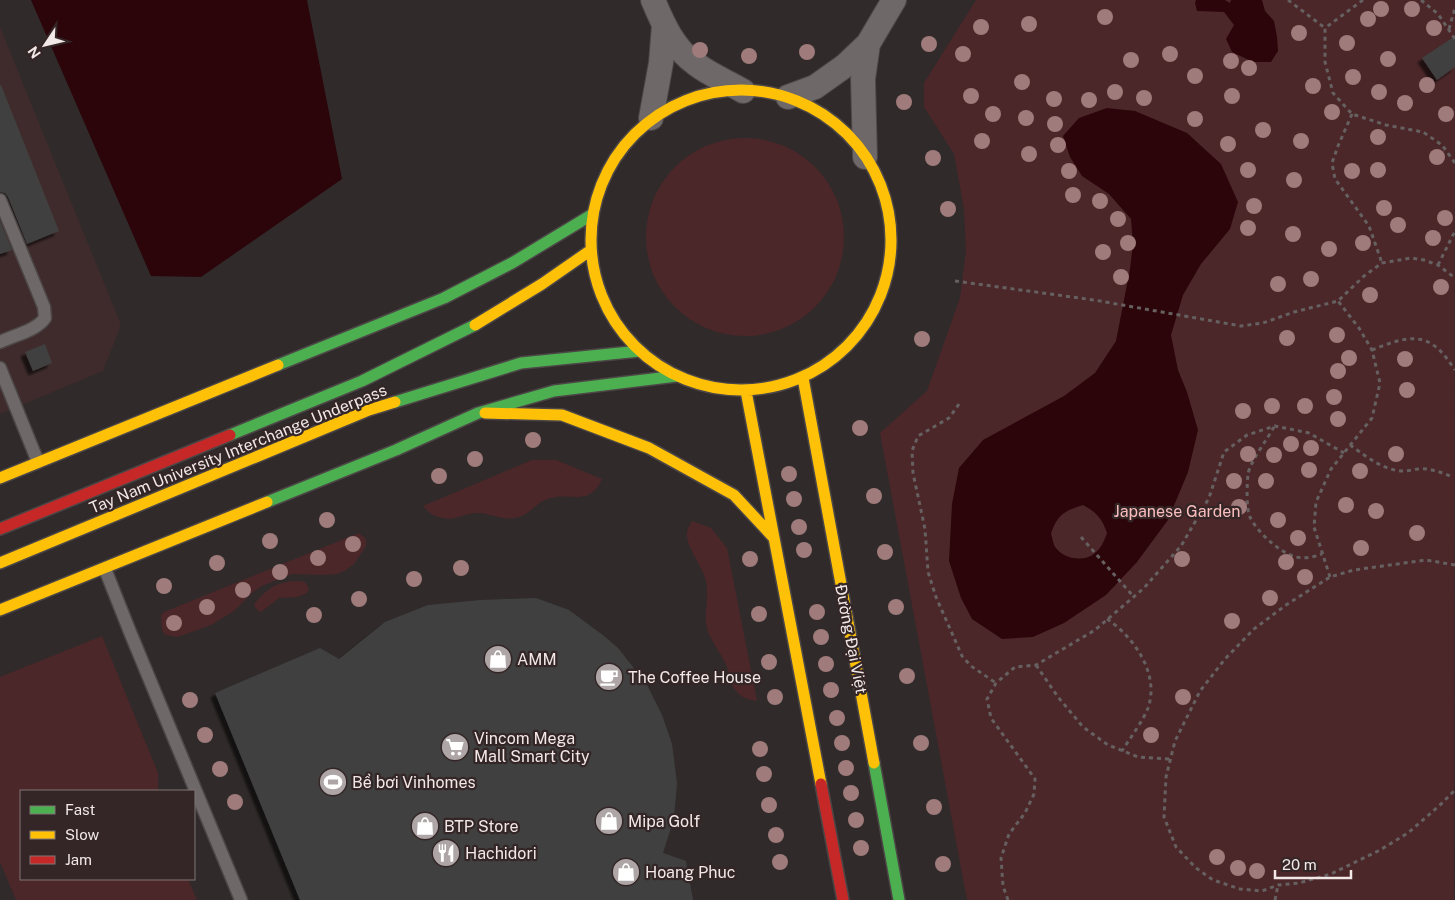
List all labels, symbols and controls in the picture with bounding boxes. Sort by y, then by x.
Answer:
north arrow [20,20,70,70]
text: N [25,43,44,62]
street label: Tay Nam University Interchange Underpass [87,380,389,518]
park label: Japanese Garden [1113,502,1241,521]
street label: Đường Đại Việt [831,583,871,695]
shop icon: AMM [483,644,513,674]
place label: AMM [517,650,557,669]
cafe icon: The Coffee House [594,662,624,692]
place label: The Coffee House [628,668,761,687]
place label: Vincom Mega Mall Smart City [474,729,590,766]
supermarket icon: Vincom Mega Mall Smart City [440,732,470,762]
sports icon: Bể bơi Vinhomes [318,767,348,797]
place label: Bể bơi Vinhomes [352,773,476,792]
legend [20,790,195,880]
text: Fast [65,801,95,818]
shop icon: Mipa Golf [594,806,624,836]
shop icon: BTP Store [410,811,440,841]
place label: Mipa Golf [628,812,700,831]
place label: BTP Store [444,817,519,836]
text: Slow [65,826,100,843]
restaurant icon: Hachidori [431,838,461,868]
place label: Hachidori [465,844,537,863]
scale bar [1275,848,1351,880]
text: Jam [65,851,92,868]
text: 20 m [1282,856,1317,873]
shop icon: Hoang Phuc [611,857,641,887]
place label: Hoang Phuc [645,863,735,882]

